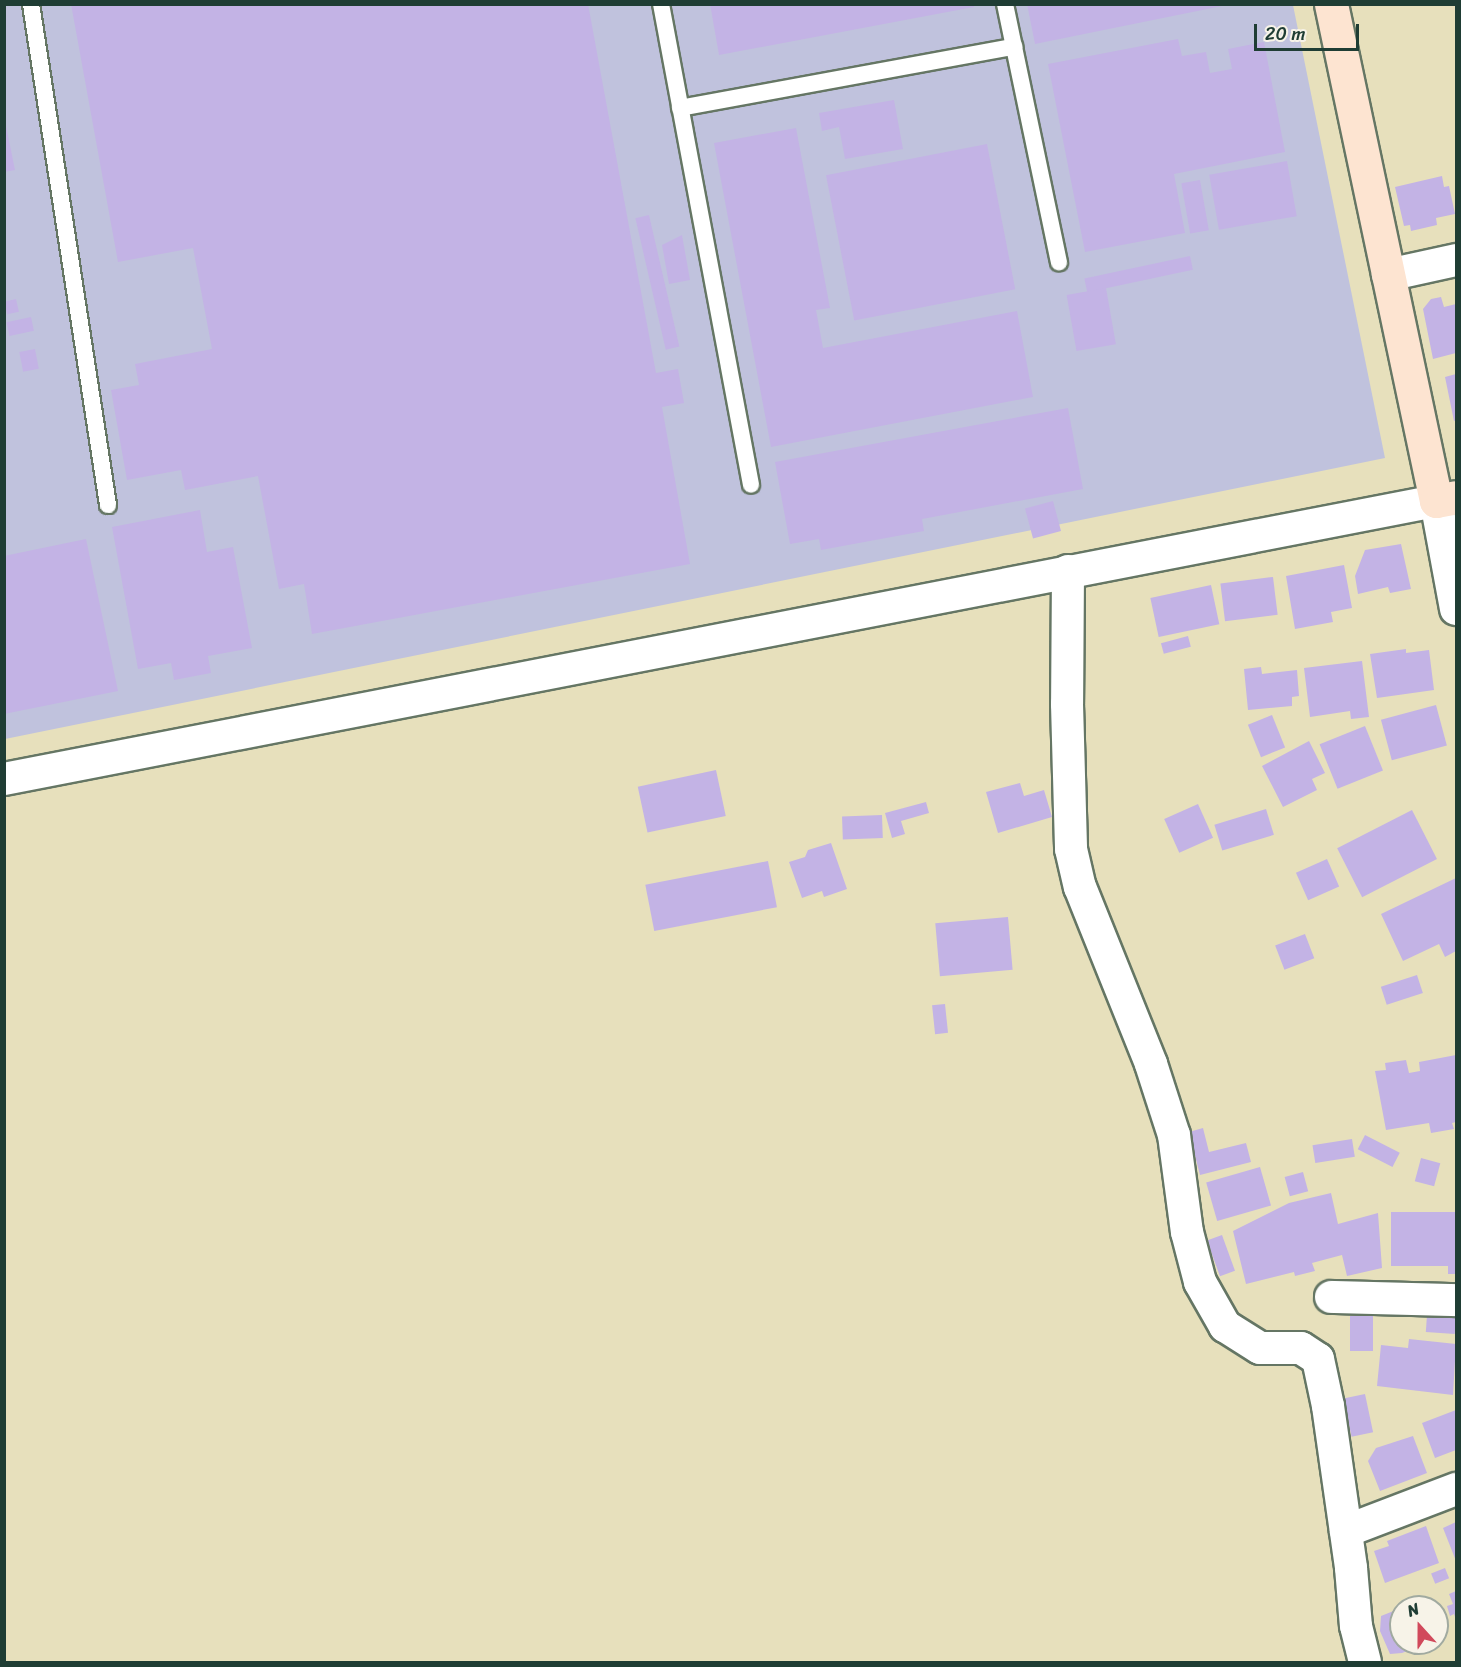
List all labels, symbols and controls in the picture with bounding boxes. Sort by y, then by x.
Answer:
scale bar [1257,12,1362,50]
text: 20 m [1265,18,1305,50]
text: N [1403,1594,1423,1625]
north arrow [1389,1595,1449,1655]

